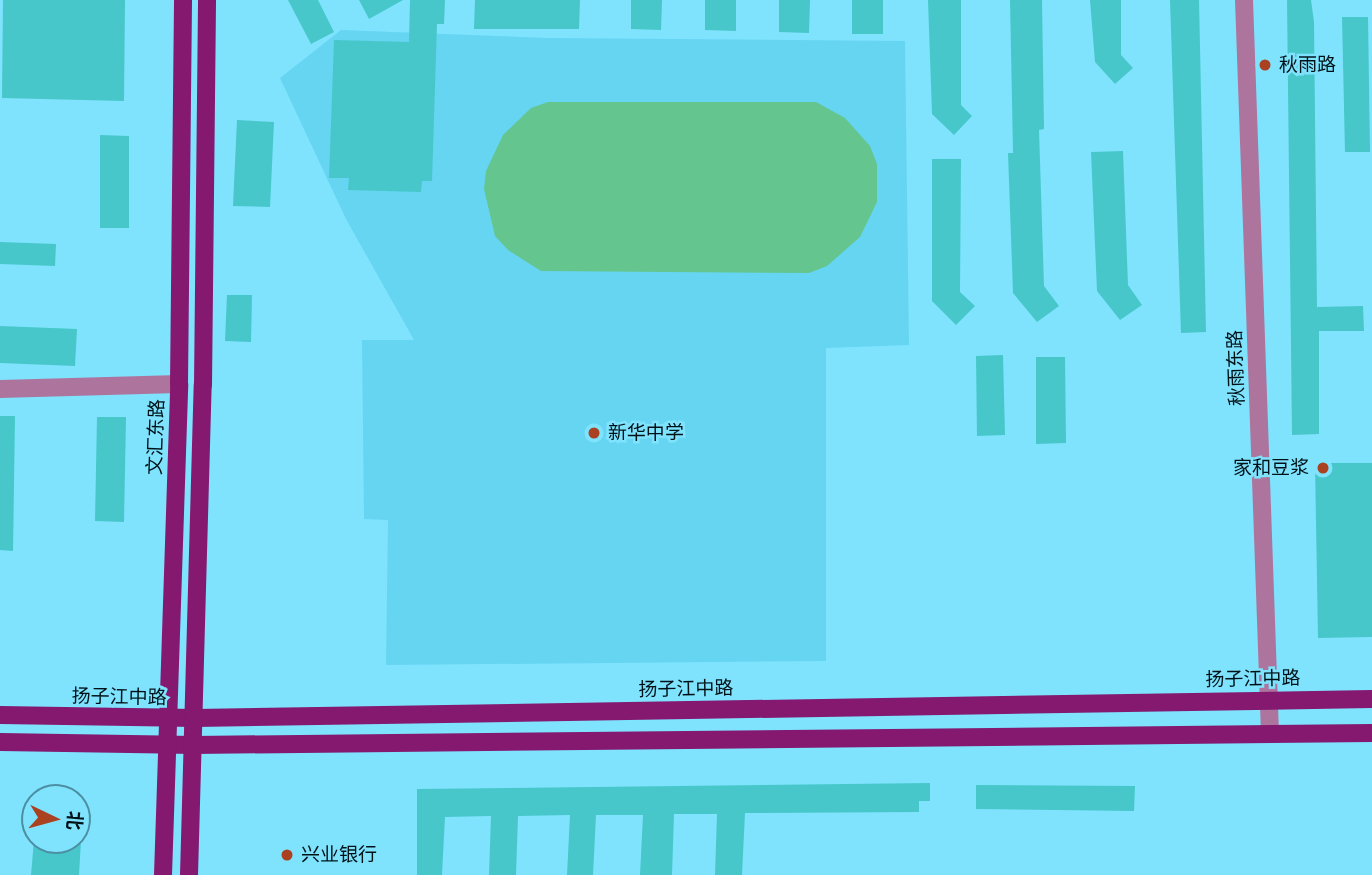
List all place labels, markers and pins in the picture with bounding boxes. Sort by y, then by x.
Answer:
place label: 秋雨路 [1279,54,1336,76]
marker: 秋雨路 [1257,57,1273,73]
place label: 新华中学 [608,422,684,444]
marker: 新华中学 [586,425,602,441]
place label: 家和豆浆 [1233,457,1309,479]
marker: 家和豆浆 [1315,460,1331,476]
place label: 兴业银行 [301,844,377,866]
marker: 兴业银行 [279,847,295,863]

